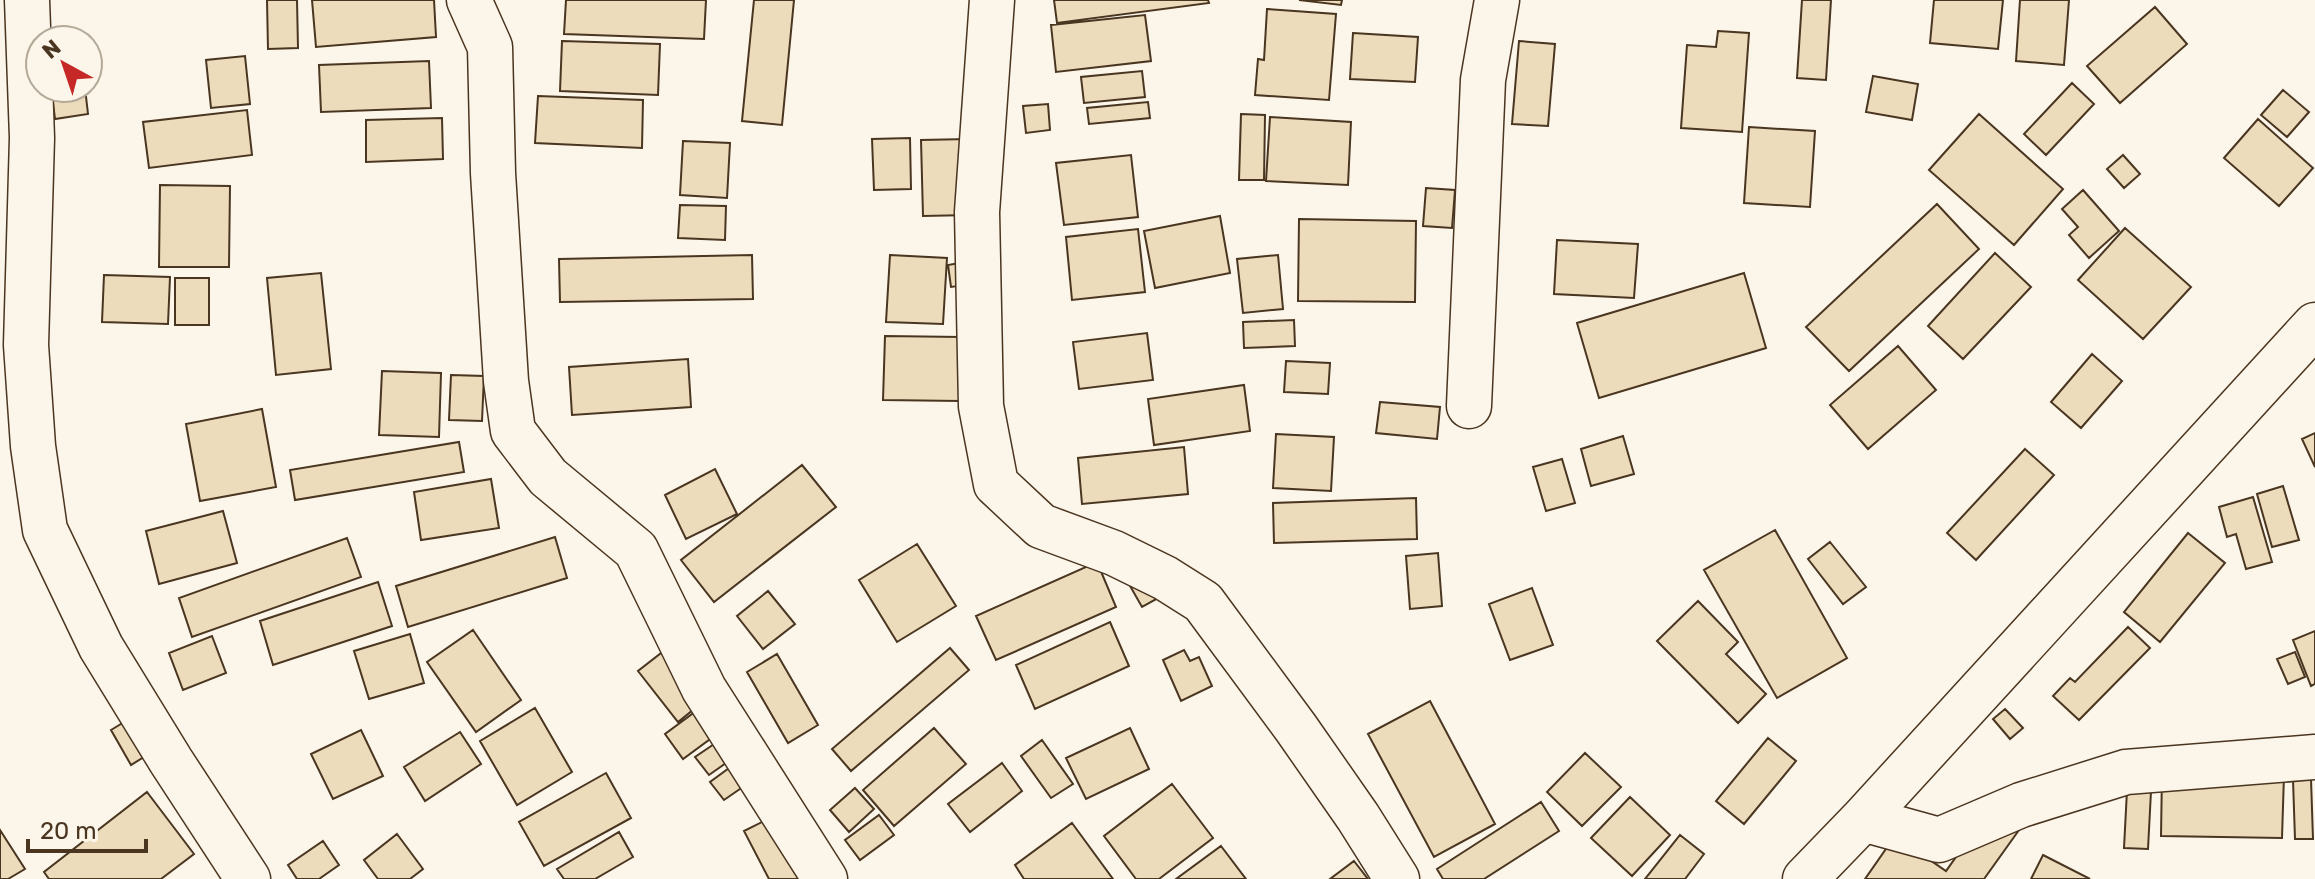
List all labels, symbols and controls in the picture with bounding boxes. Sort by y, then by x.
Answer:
north arrow [24,24,104,104]
text: N [37,34,66,64]
scale bar [28,803,146,853]
text: 20 m [40,817,97,845]

